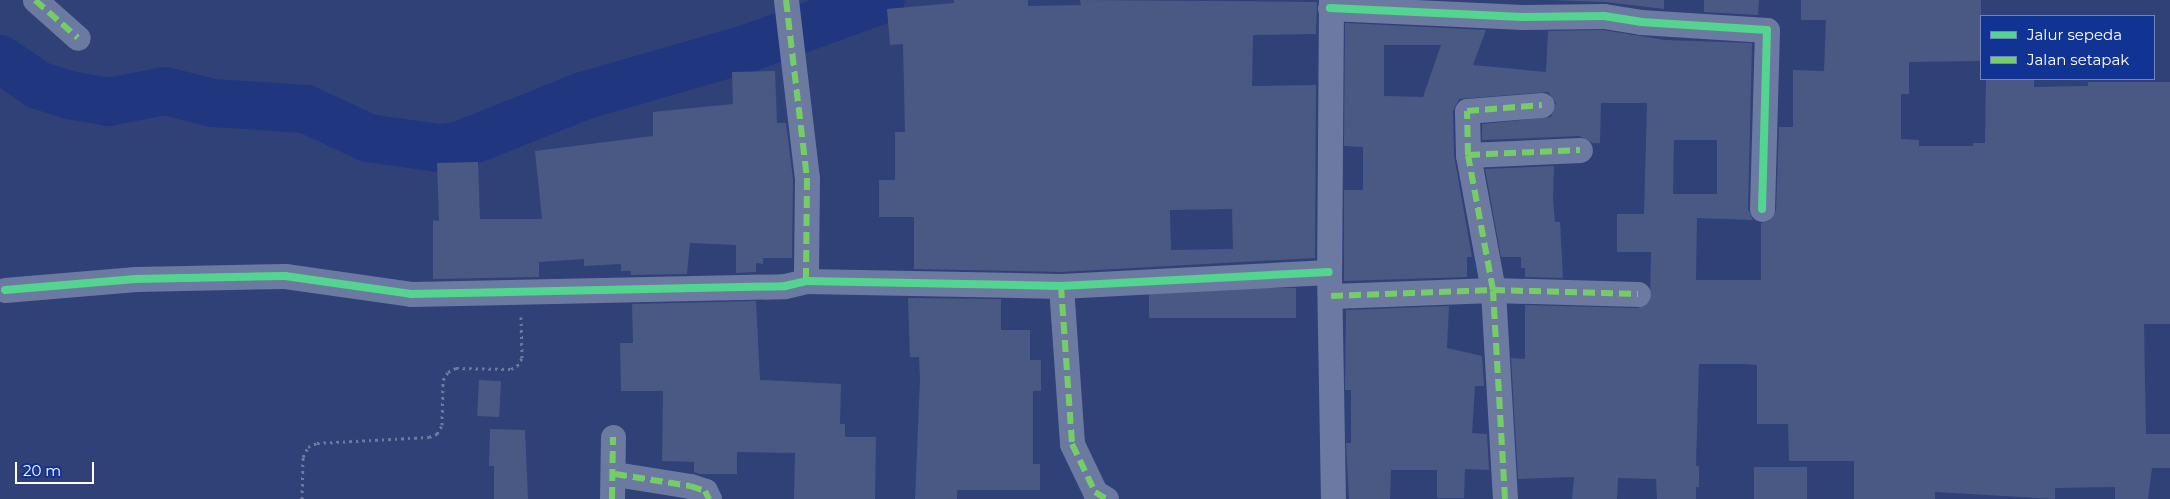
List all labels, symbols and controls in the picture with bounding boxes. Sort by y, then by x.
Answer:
legend [1980,15,2155,80]
text: Jalur sepeda [2027,25,2122,44]
text: Jalan setapak [2027,50,2129,69]
scale bar [18,452,96,484]
text: 20 m [23,461,61,480]

